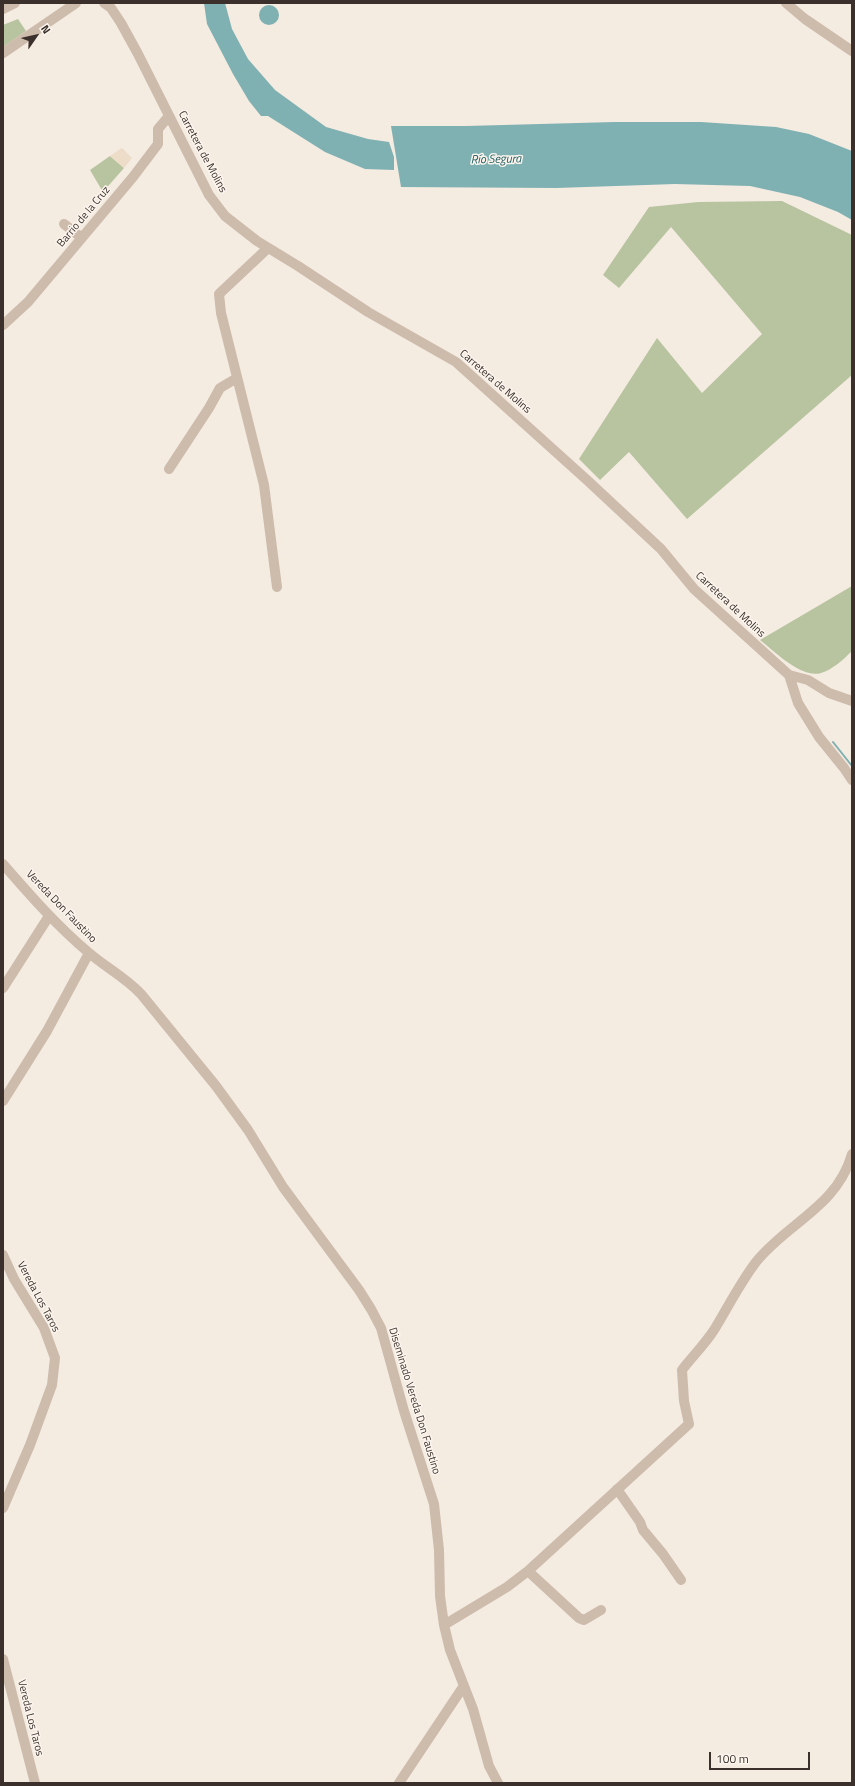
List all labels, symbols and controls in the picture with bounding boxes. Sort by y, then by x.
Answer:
north arrow [16,16,56,56]
text: N [37,22,55,37]
street label: Carretera de Molins [175,109,229,195]
water label: Río Segura [471,152,521,168]
street label: Barrio de la Cruz [55,184,113,250]
street label: Carretera de Molins [457,347,533,417]
street label: Carretera de Molins [692,569,768,641]
street label: Vereda Don Faustino [23,868,99,946]
street label: Vereda Los Taros [14,1259,62,1335]
street label: Diseminado Vereda Don Faustino [385,1326,443,1476]
street label: Vereda Los Taros [14,1679,46,1757]
scale bar [711,1744,812,1770]
text: 100 m [716,1749,749,1768]

